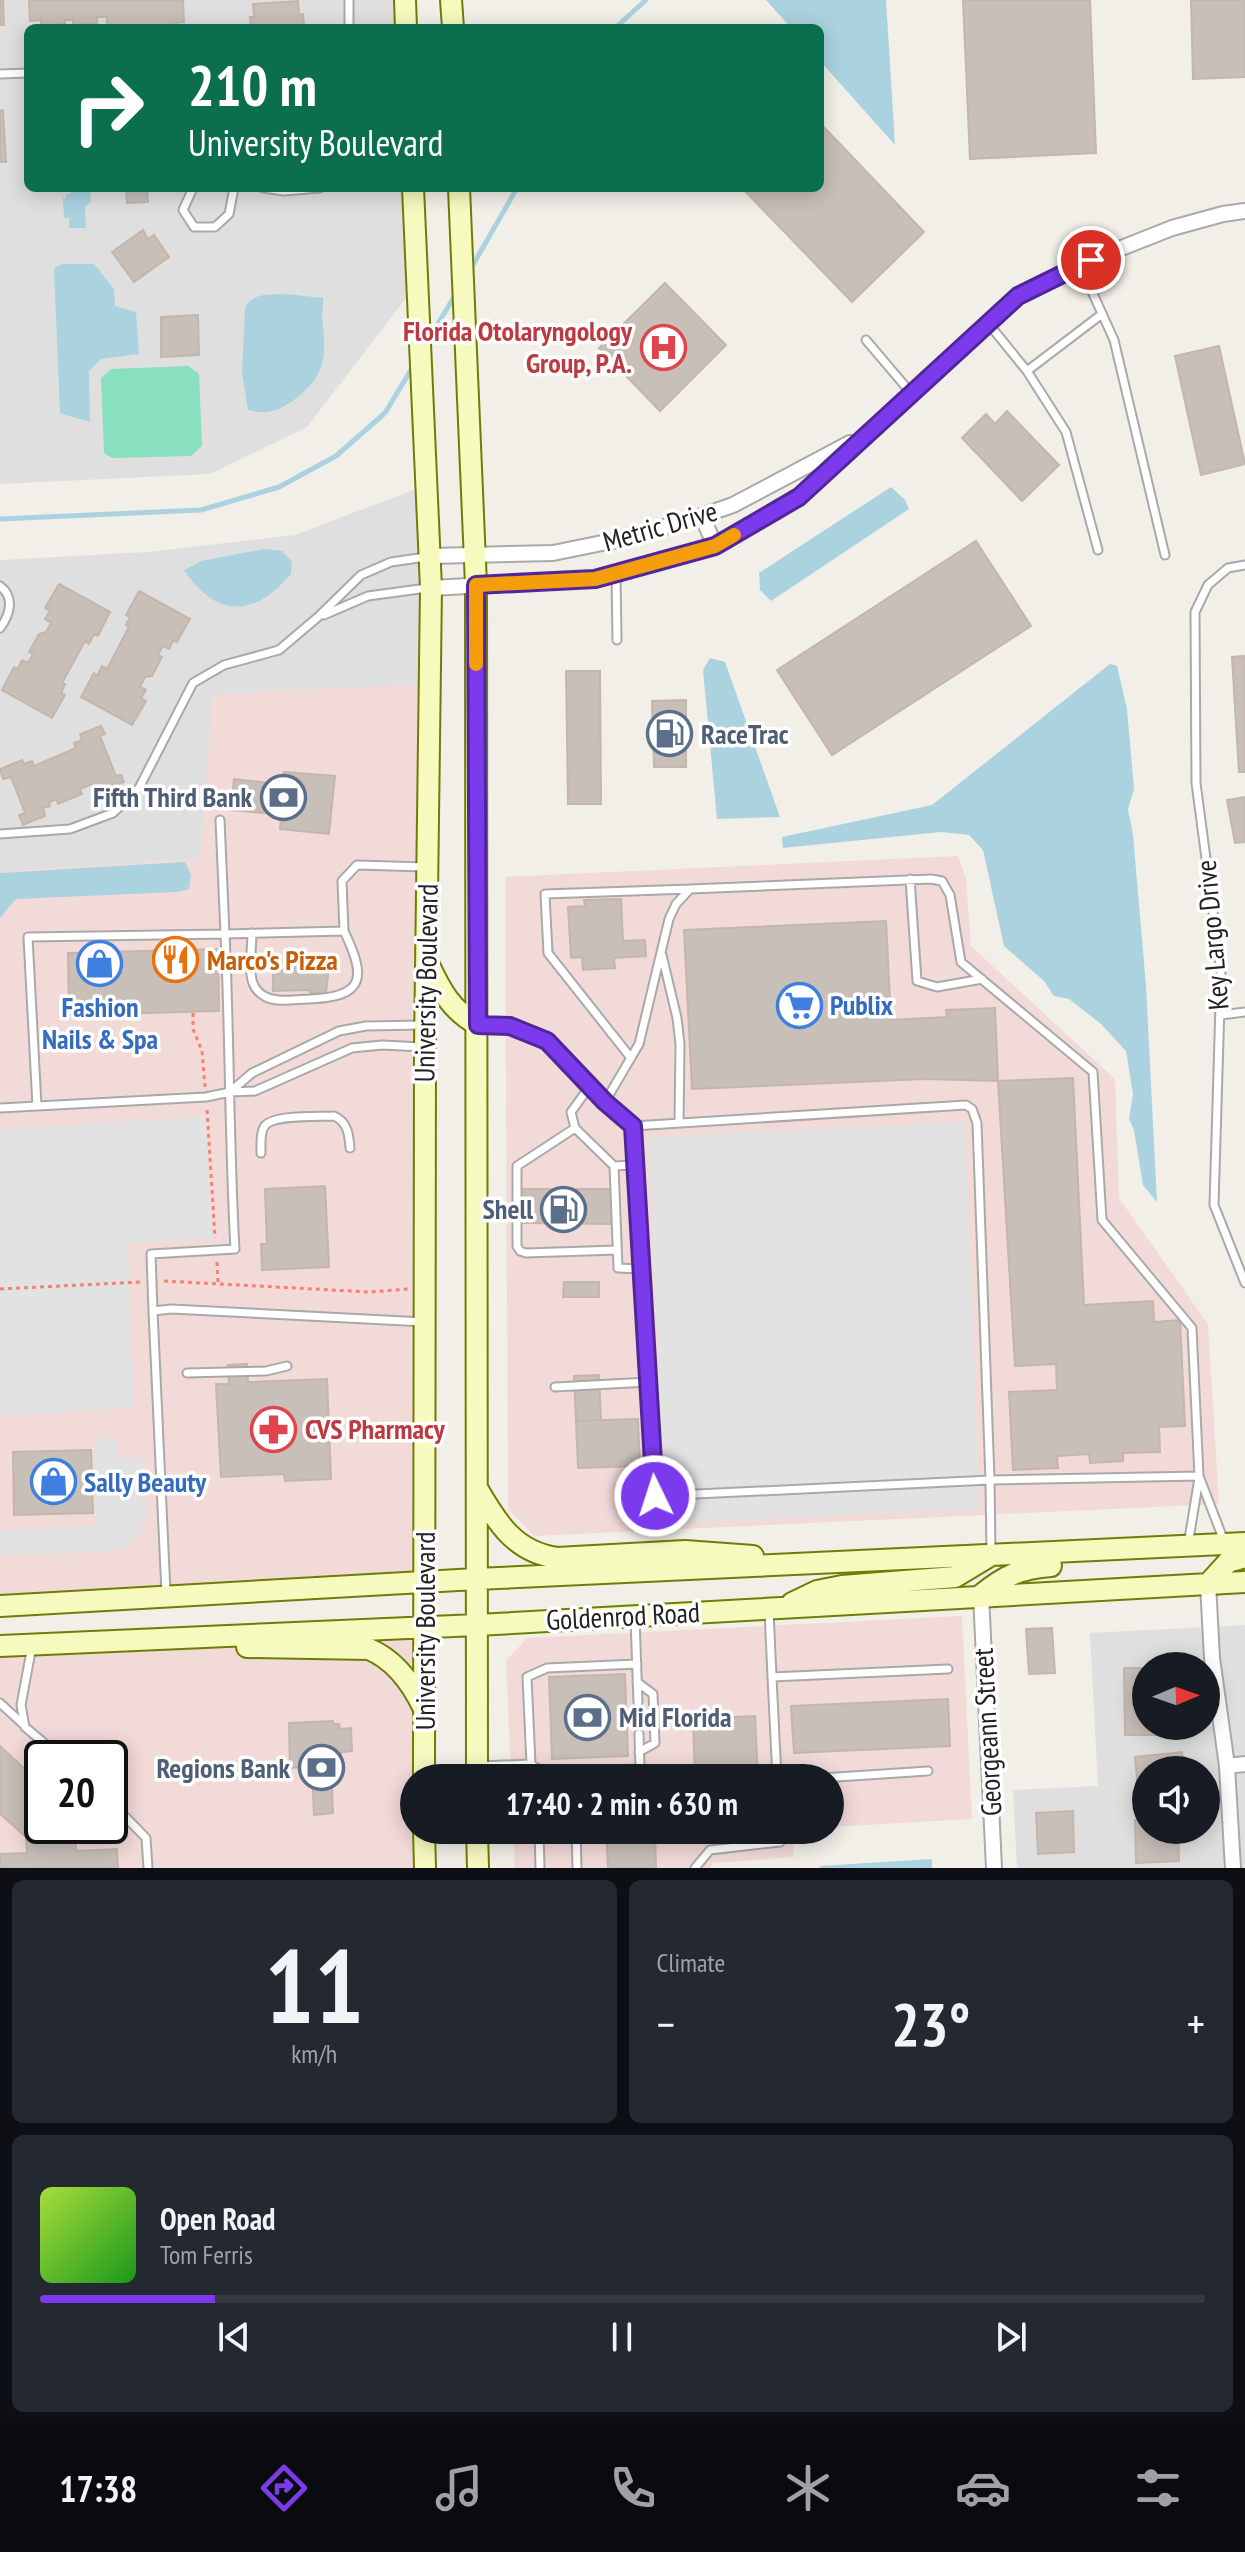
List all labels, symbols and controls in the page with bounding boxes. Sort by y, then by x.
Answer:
text: 210 m [188,49,317,121]
icon: right [56,56,160,160]
text: University Boulevard [188,119,443,166]
pin [1057,226,1125,294]
icon: arrive [1069,238,1113,282]
place label: Florida Otolaryngology Group, P.A. [403,312,633,381]
hospital icon: Florida Otolaryngology Group, P.A. [639,323,687,371]
street label: Metric Drive [598,492,721,559]
fuel station icon: RaceTrac [646,710,694,758]
place label: RaceTrac [701,715,789,752]
bank icon: Fifth Third Bank [259,773,307,821]
place label: Fifth Third Bank [93,778,252,815]
street label: Key Largo Drive [1187,858,1236,1012]
street label: University Boulevard [405,883,446,1083]
restaurant icon: Marco's Pizza [152,936,200,984]
shop icon: Fashion Nails & Spa [76,939,124,987]
place label: Marco's Pizza [207,941,338,978]
supermarket icon: Publix [775,981,823,1029]
place label: Publix [830,986,894,1023]
place label: Fashion Nails & Spa [42,988,158,1057]
fuel station icon: Shell [540,1185,588,1233]
place label: Shell [483,1190,533,1227]
pharmacy icon: CVS Pharmacy [250,1405,298,1453]
place label: CVS Pharmacy [305,1410,445,1447]
position arrow [613,1454,697,1538]
shop icon: Sally Beauty [29,1458,77,1506]
place label: Sally Beauty [84,1463,207,1500]
street label: University Boulevard [406,1532,443,1730]
street label: Goldenrod Road [545,1593,701,1638]
street label: Georgeann Street [964,1647,1009,1817]
north arrow [1132,1652,1220,1740]
map controls [1132,1652,1220,1844]
bank icon: Mid Florida [564,1693,612,1741]
place label: Mid Florida [619,1698,732,1735]
speed limit sign: 20 [24,1740,128,1844]
bank icon: Regions Bank [297,1744,345,1792]
place label: Regions Bank [156,1749,290,1786]
button: sound [1132,1756,1220,1844]
text: 17:40 · 2 min · 630 m [506,1784,738,1823]
text: 11 [265,1917,364,2052]
text: Climate [657,1946,725,1979]
text: 23° [891,1985,970,2063]
text: − [657,1995,675,2052]
text: + [1187,1995,1205,2052]
text: km/h [291,2037,337,2070]
text: Open Road [160,2199,275,2238]
text: Tom Ferris [160,2238,253,2271]
icon: previous [212,2315,256,2359]
icon: pause [600,2315,644,2359]
icon: next [989,2315,1033,2359]
icon: directions [256,2460,312,2516]
icon: music [431,2460,487,2516]
icon: phone [605,2460,661,2516]
icon: climate [780,2460,836,2516]
icon: car [955,2460,1011,2516]
icon: filters [1130,2460,1186,2516]
text: 17:38 [59,2465,137,2512]

